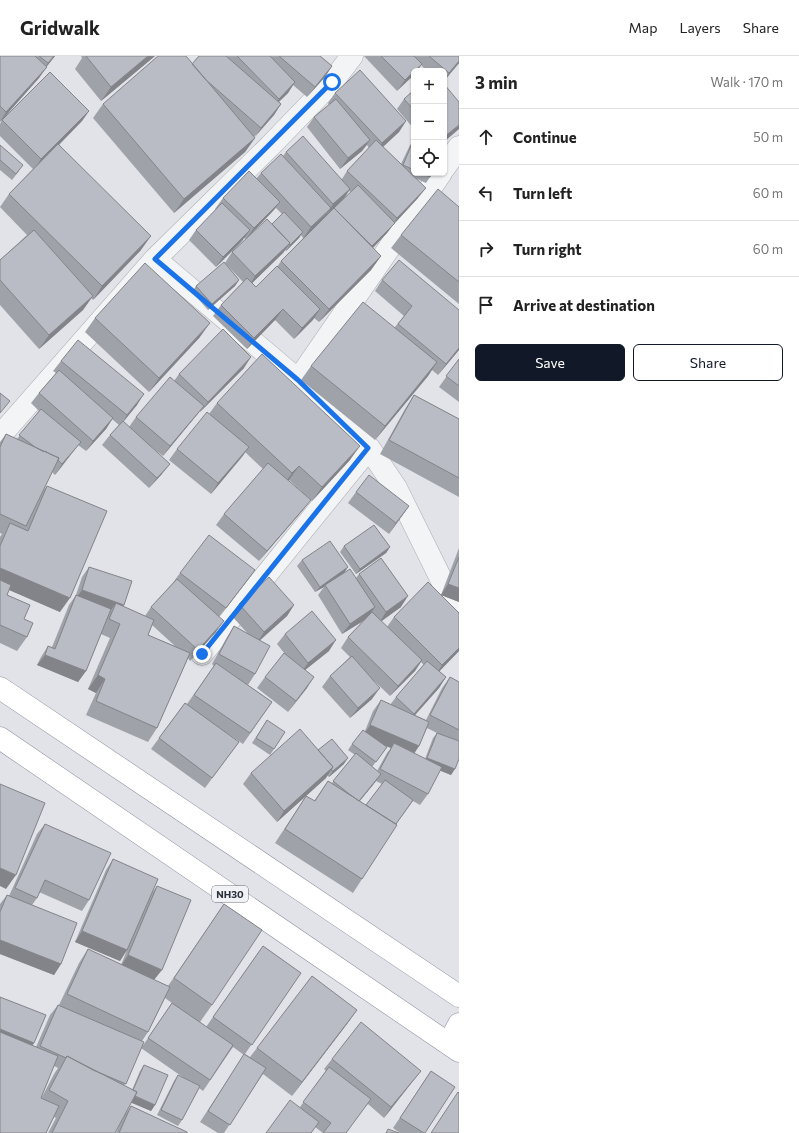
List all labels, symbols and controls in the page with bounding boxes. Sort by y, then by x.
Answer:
text: Gridwalk [20,16,100,39]
text: Map [629,19,657,36]
text: Layers [679,19,721,36]
text: Share [743,19,779,36]
map controls [411,68,447,176]
button: + [411,68,447,104]
text: 3 min [475,72,518,93]
route start [323,73,341,91]
text: Walk · 170 m [711,74,783,90]
button: − [411,104,447,140]
icon: ahead [475,126,497,148]
text: Continue [513,128,577,146]
text: 50 m [753,129,783,145]
button: locate [411,140,447,176]
icon: left [475,182,497,204]
text: Turn left [513,184,572,202]
text: 60 m [753,185,783,201]
icon: right [475,238,497,260]
text: Turn right [513,240,582,258]
text: 60 m [753,241,783,257]
icon: arrive [475,294,497,316]
text: Arrive at destination [513,296,655,314]
button: Save [475,344,625,381]
button: Share [633,344,783,381]
route end [193,645,211,663]
road number: NH30 [212,886,248,902]

